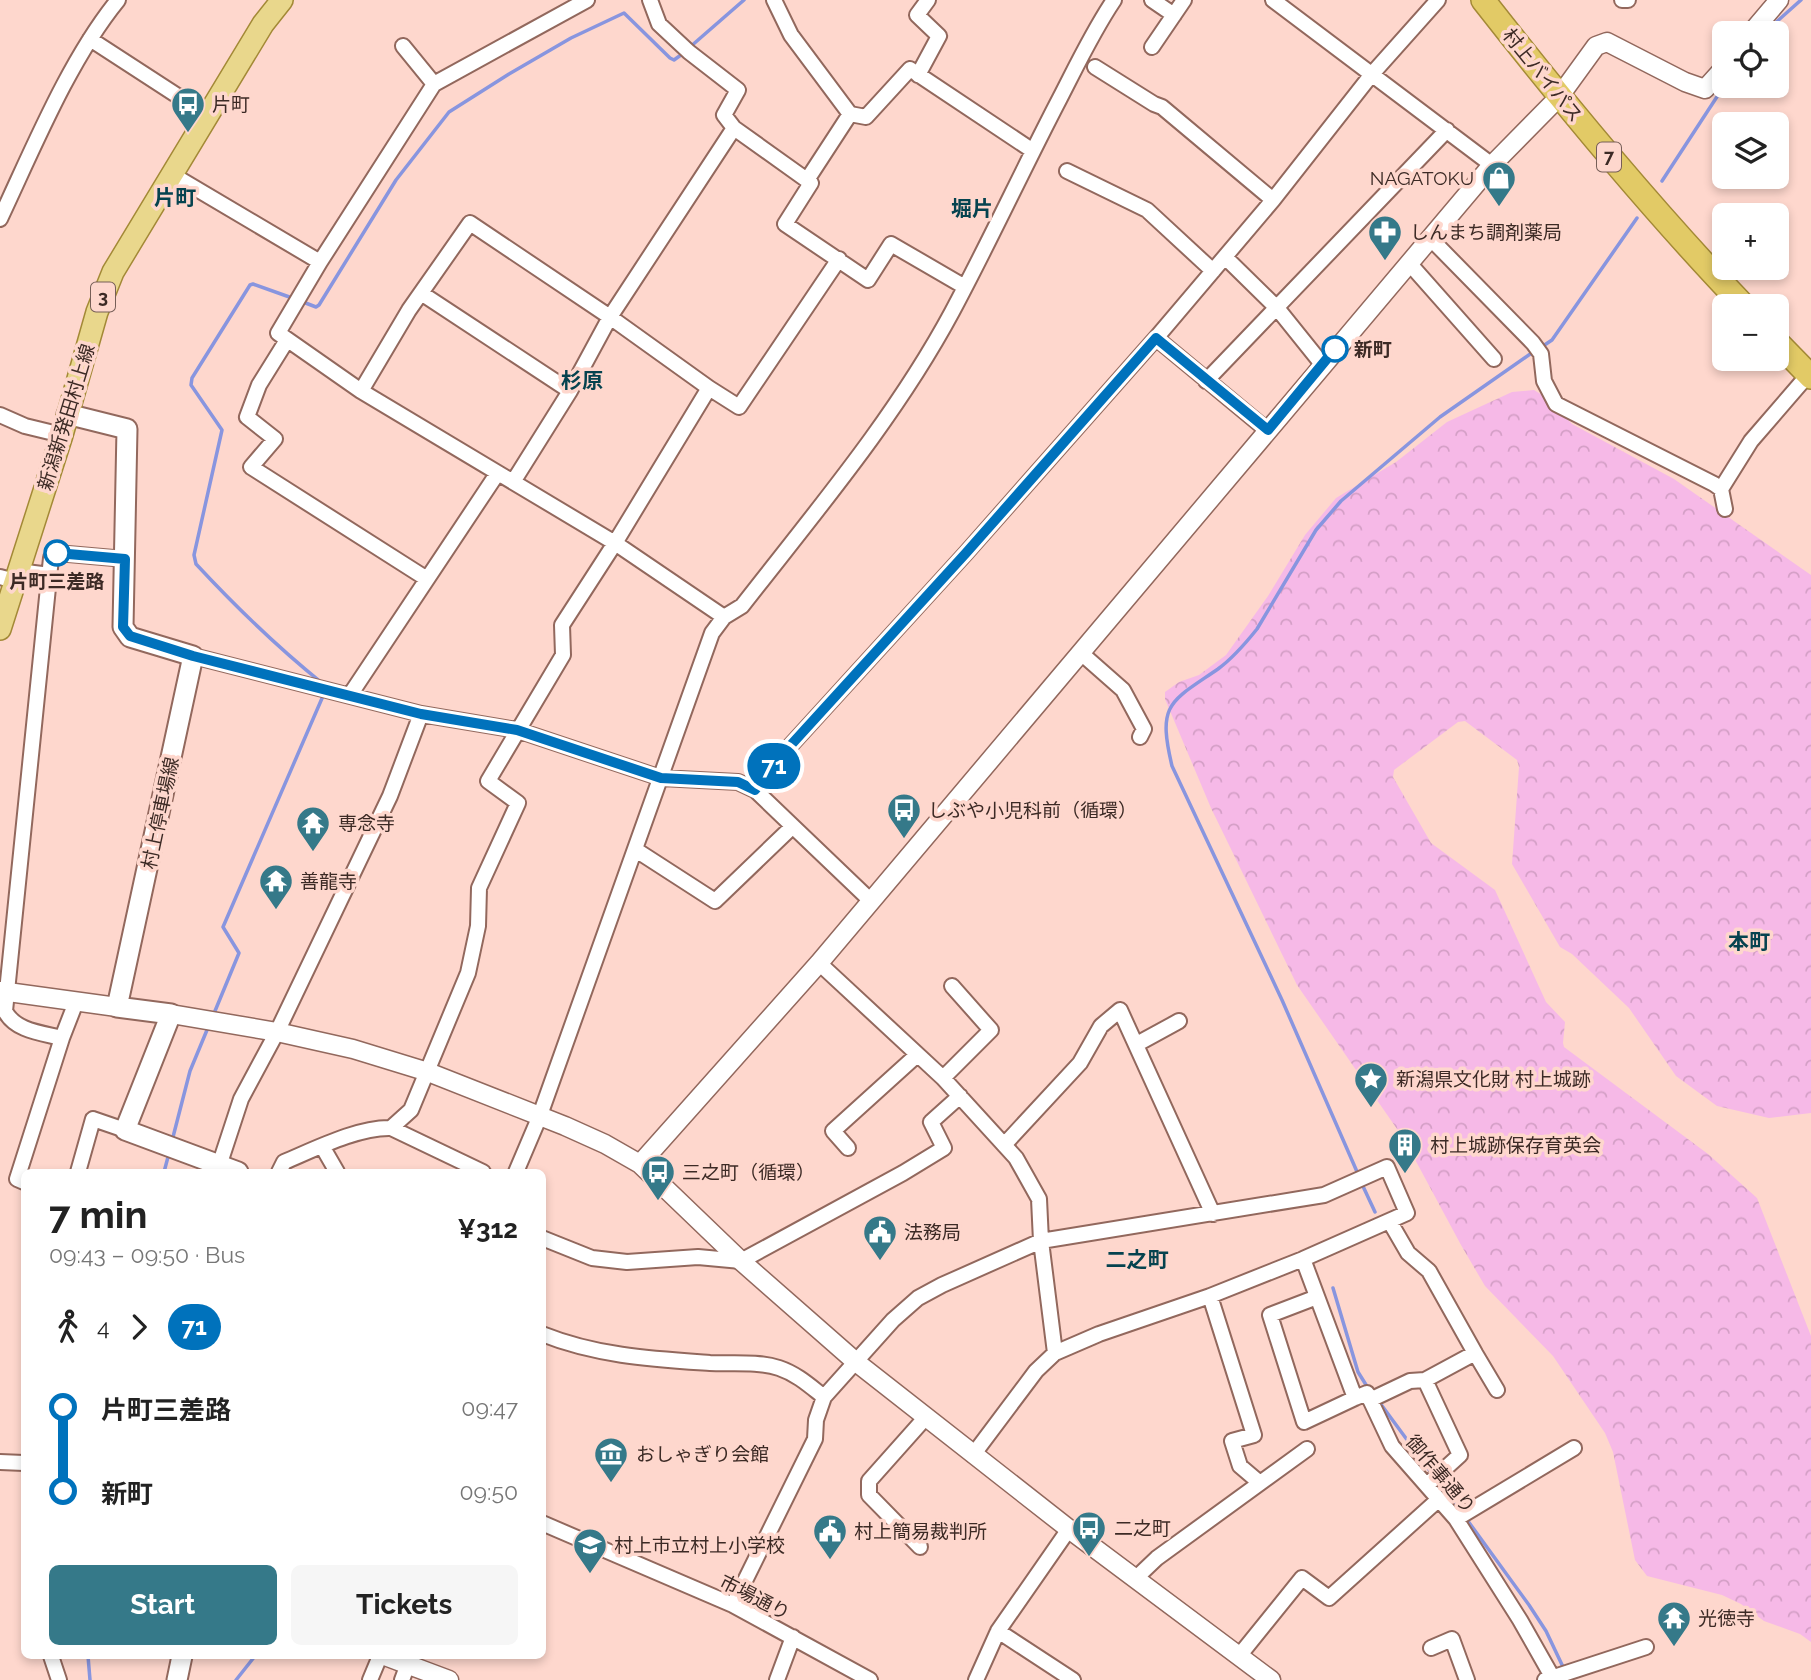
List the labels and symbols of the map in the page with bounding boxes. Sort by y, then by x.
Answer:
street label: 村上バイパス [1499,24,1587,126]
bus stop icon: 片町 [169,85,207,134]
place label: 片町 [212,93,250,115]
road number: 7 [1597,142,1621,172]
shop icon: NAGATOKU [1480,159,1518,208]
place label: NAGATOKU [1370,167,1474,189]
district label: 片町 [154,185,196,210]
district label: 堀片 [951,196,993,221]
pharmacy icon: しんまち調剤薬局 [1366,213,1404,262]
place label: しんまち調剤薬局 [1410,221,1562,243]
road number: 3 [91,282,115,312]
marker: 新町 [1322,336,1348,362]
place label: 新町 [1354,338,1392,360]
street label: 新潟新発田村上線 [33,341,99,493]
district label: 杉原 [561,368,603,393]
marker: 片町三差路 [44,540,70,566]
place label: 片町三差路 [9,570,105,592]
line badge: 71 [742,743,806,789]
street label: 村上停車場線 [137,755,183,871]
bus stop icon: しぶや小児科前（循環） [885,791,923,840]
place label: しぶや小児科前（循環） [928,799,1137,821]
temple icon: 専念寺 [294,804,332,853]
place label: 専念寺 [338,812,395,834]
temple icon: 善龍寺 [257,862,295,911]
place label: 善龍寺 [300,870,357,892]
district label: 本町 [1728,929,1770,954]
place icon: 新潟県文化財 村上城跡 [1352,1060,1390,1109]
place label: 新潟県文化財 村上城跡 [1396,1068,1591,1090]
building icon: 村上城跡保存育英会 [1386,1126,1424,1175]
place label: 村上城跡保存育英会 [1430,1134,1601,1156]
bus stop icon: 三之町（循環） [639,1153,677,1202]
place label: 三之町（循環） [682,1161,815,1183]
public building icon: 法務局 [861,1213,899,1262]
place label: 法務局 [904,1221,961,1243]
district label: 二之町 [1106,1247,1169,1272]
street label: 御作事通り [1402,1431,1480,1517]
museum icon: おしゃぎり会館 [592,1435,630,1484]
place label: おしゃぎり会館 [636,1443,769,1465]
bus stop icon: 二之町 [1070,1509,1108,1558]
public building icon: 村上簡易裁判所 [811,1512,849,1561]
place label: 二之町 [1114,1517,1171,1539]
place label: 村上簡易裁判所 [854,1520,987,1542]
school or university icon: 村上市立村上小学校 [571,1526,609,1575]
place label: 村上市立村上小学校 [614,1534,785,1556]
street label: 市場通り [716,1570,794,1624]
temple icon: 光徳寺 [1655,1599,1693,1648]
place label: 光徳寺 [1698,1607,1755,1629]

